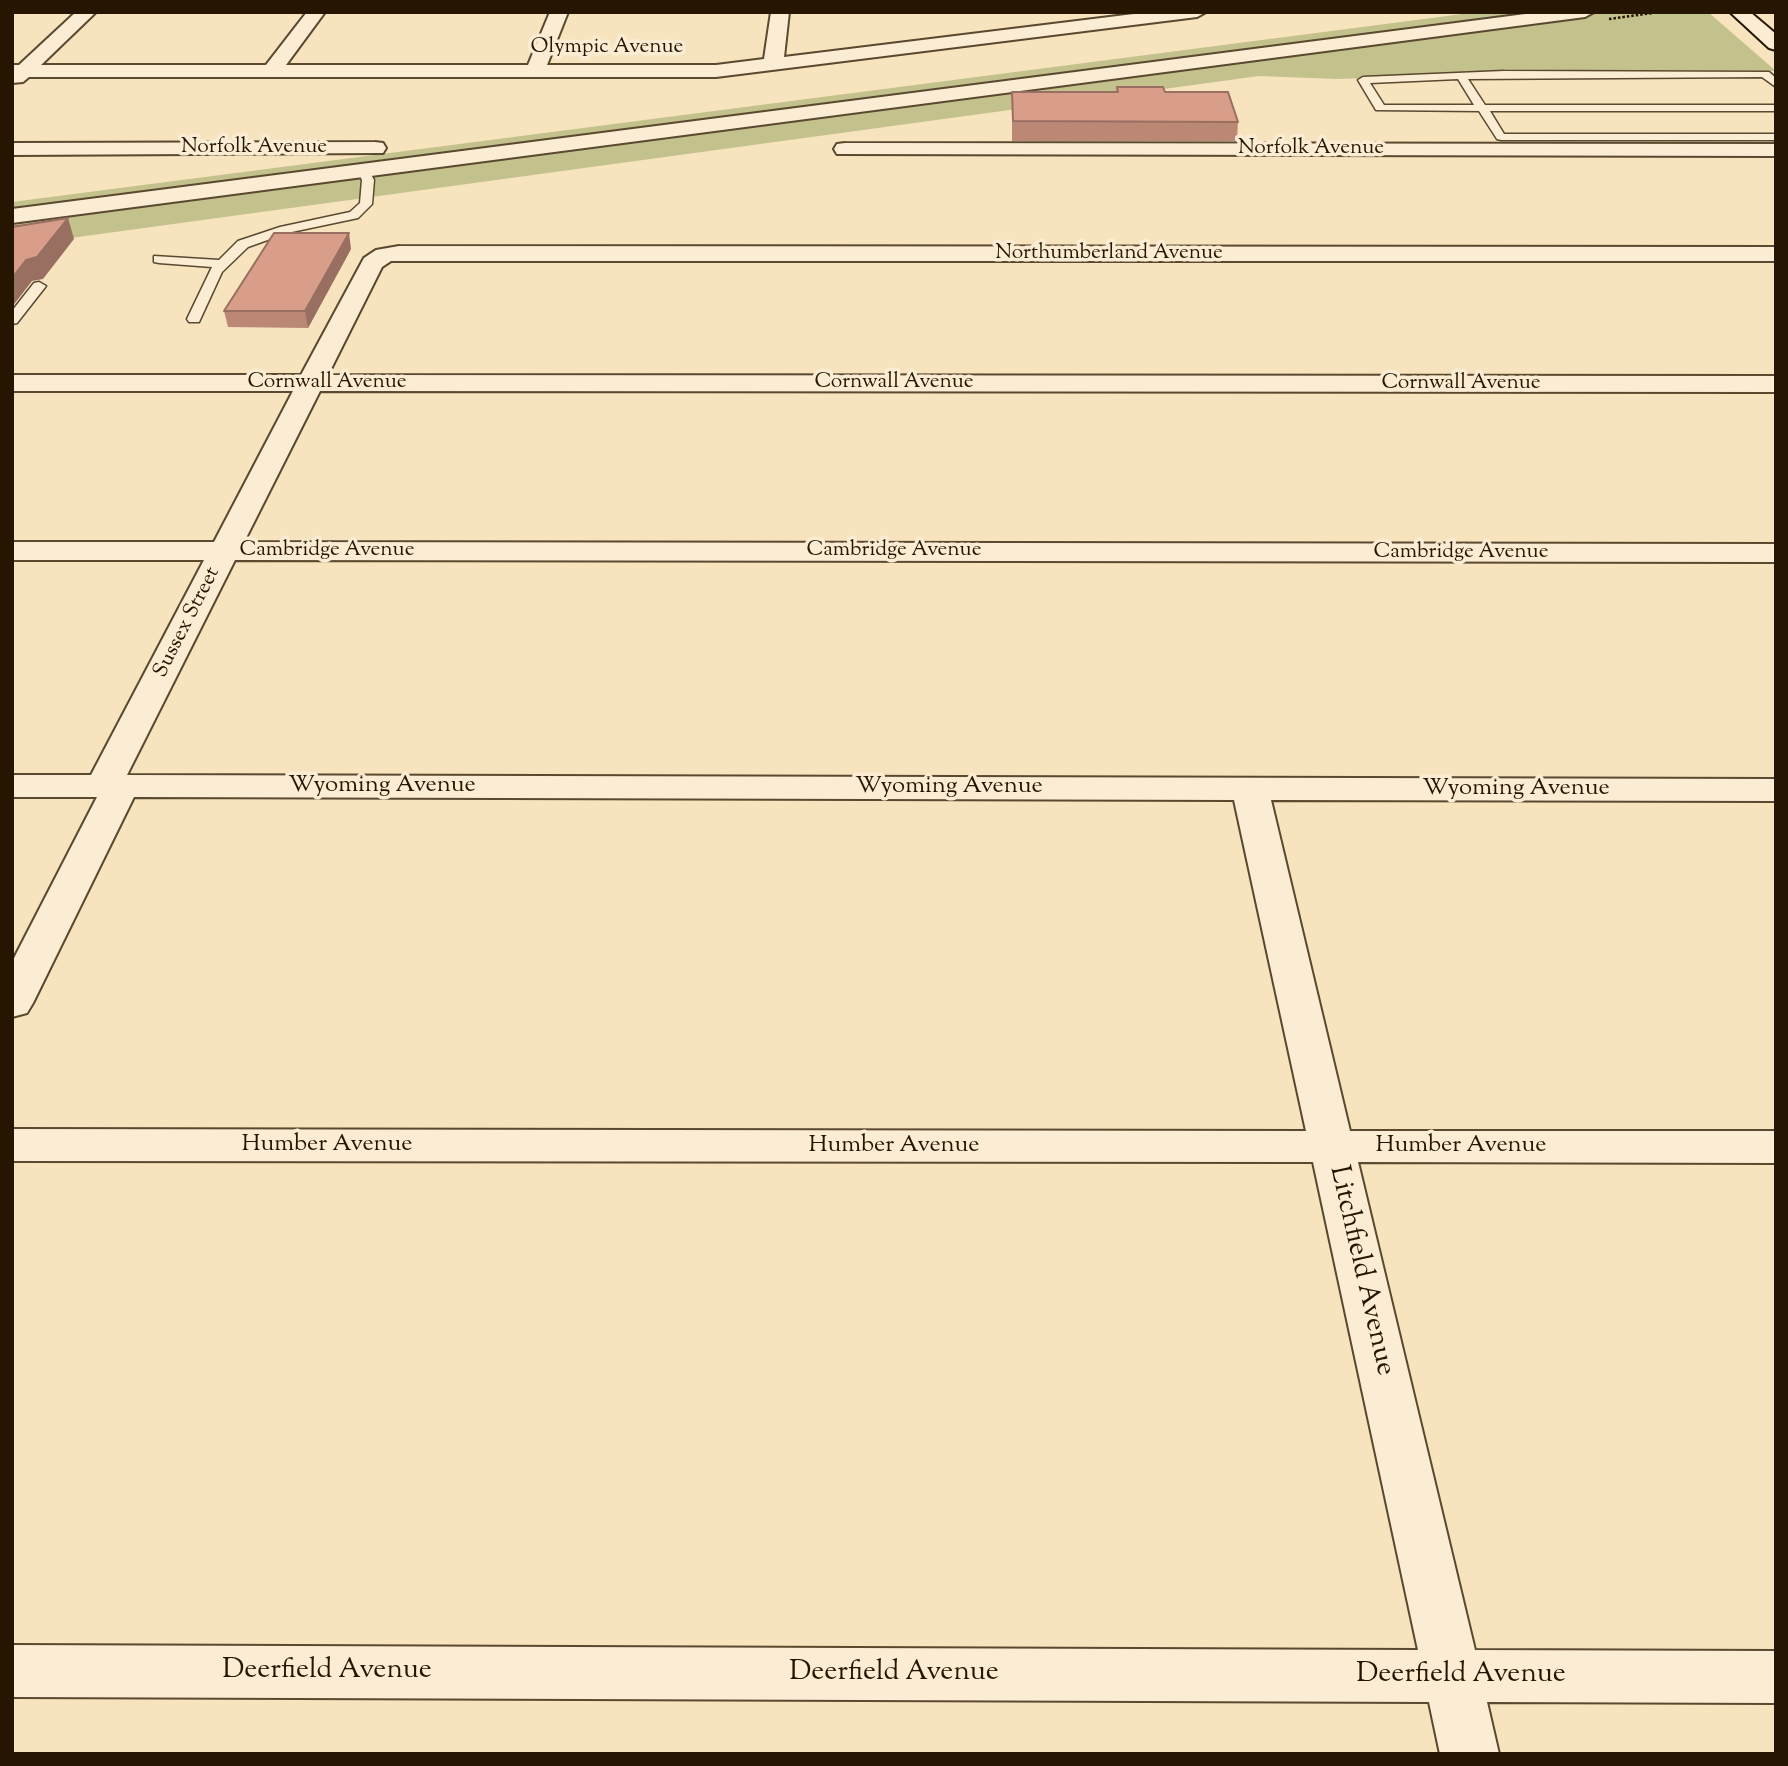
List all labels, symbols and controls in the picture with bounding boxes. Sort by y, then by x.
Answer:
street label: Olympic Avenue [531,35,683,61]
street label: Norfolk Avenue [181,135,327,161]
street label: Norfolk Avenue [1238,136,1384,162]
street label: Northumberland Avenue [995,241,1223,267]
street label: Cornwall Avenue [247,370,407,396]
street label: Cornwall Avenue [814,370,974,396]
street label: Cornwall Avenue [1381,371,1541,397]
street label: Cambridge Avenue [240,538,414,564]
street label: Cambridge Avenue [807,538,981,564]
street label: Cambridge Avenue [1374,540,1548,566]
street label: Sussex Street [149,563,227,683]
street label: Wyoming Avenue [288,773,476,801]
street label: Wyoming Avenue [855,774,1043,802]
street label: Wyoming Avenue [1422,776,1610,804]
street label: Humber Avenue [241,1132,413,1160]
street label: Humber Avenue [808,1133,980,1161]
street label: Humber Avenue [1375,1133,1547,1161]
street label: Litchfield Avenue [1320,1163,1400,1379]
street label: Deerfield Avenue [222,1655,432,1689]
street label: Deerfield Avenue [789,1657,999,1691]
street label: Deerfield Avenue [1356,1659,1566,1693]

